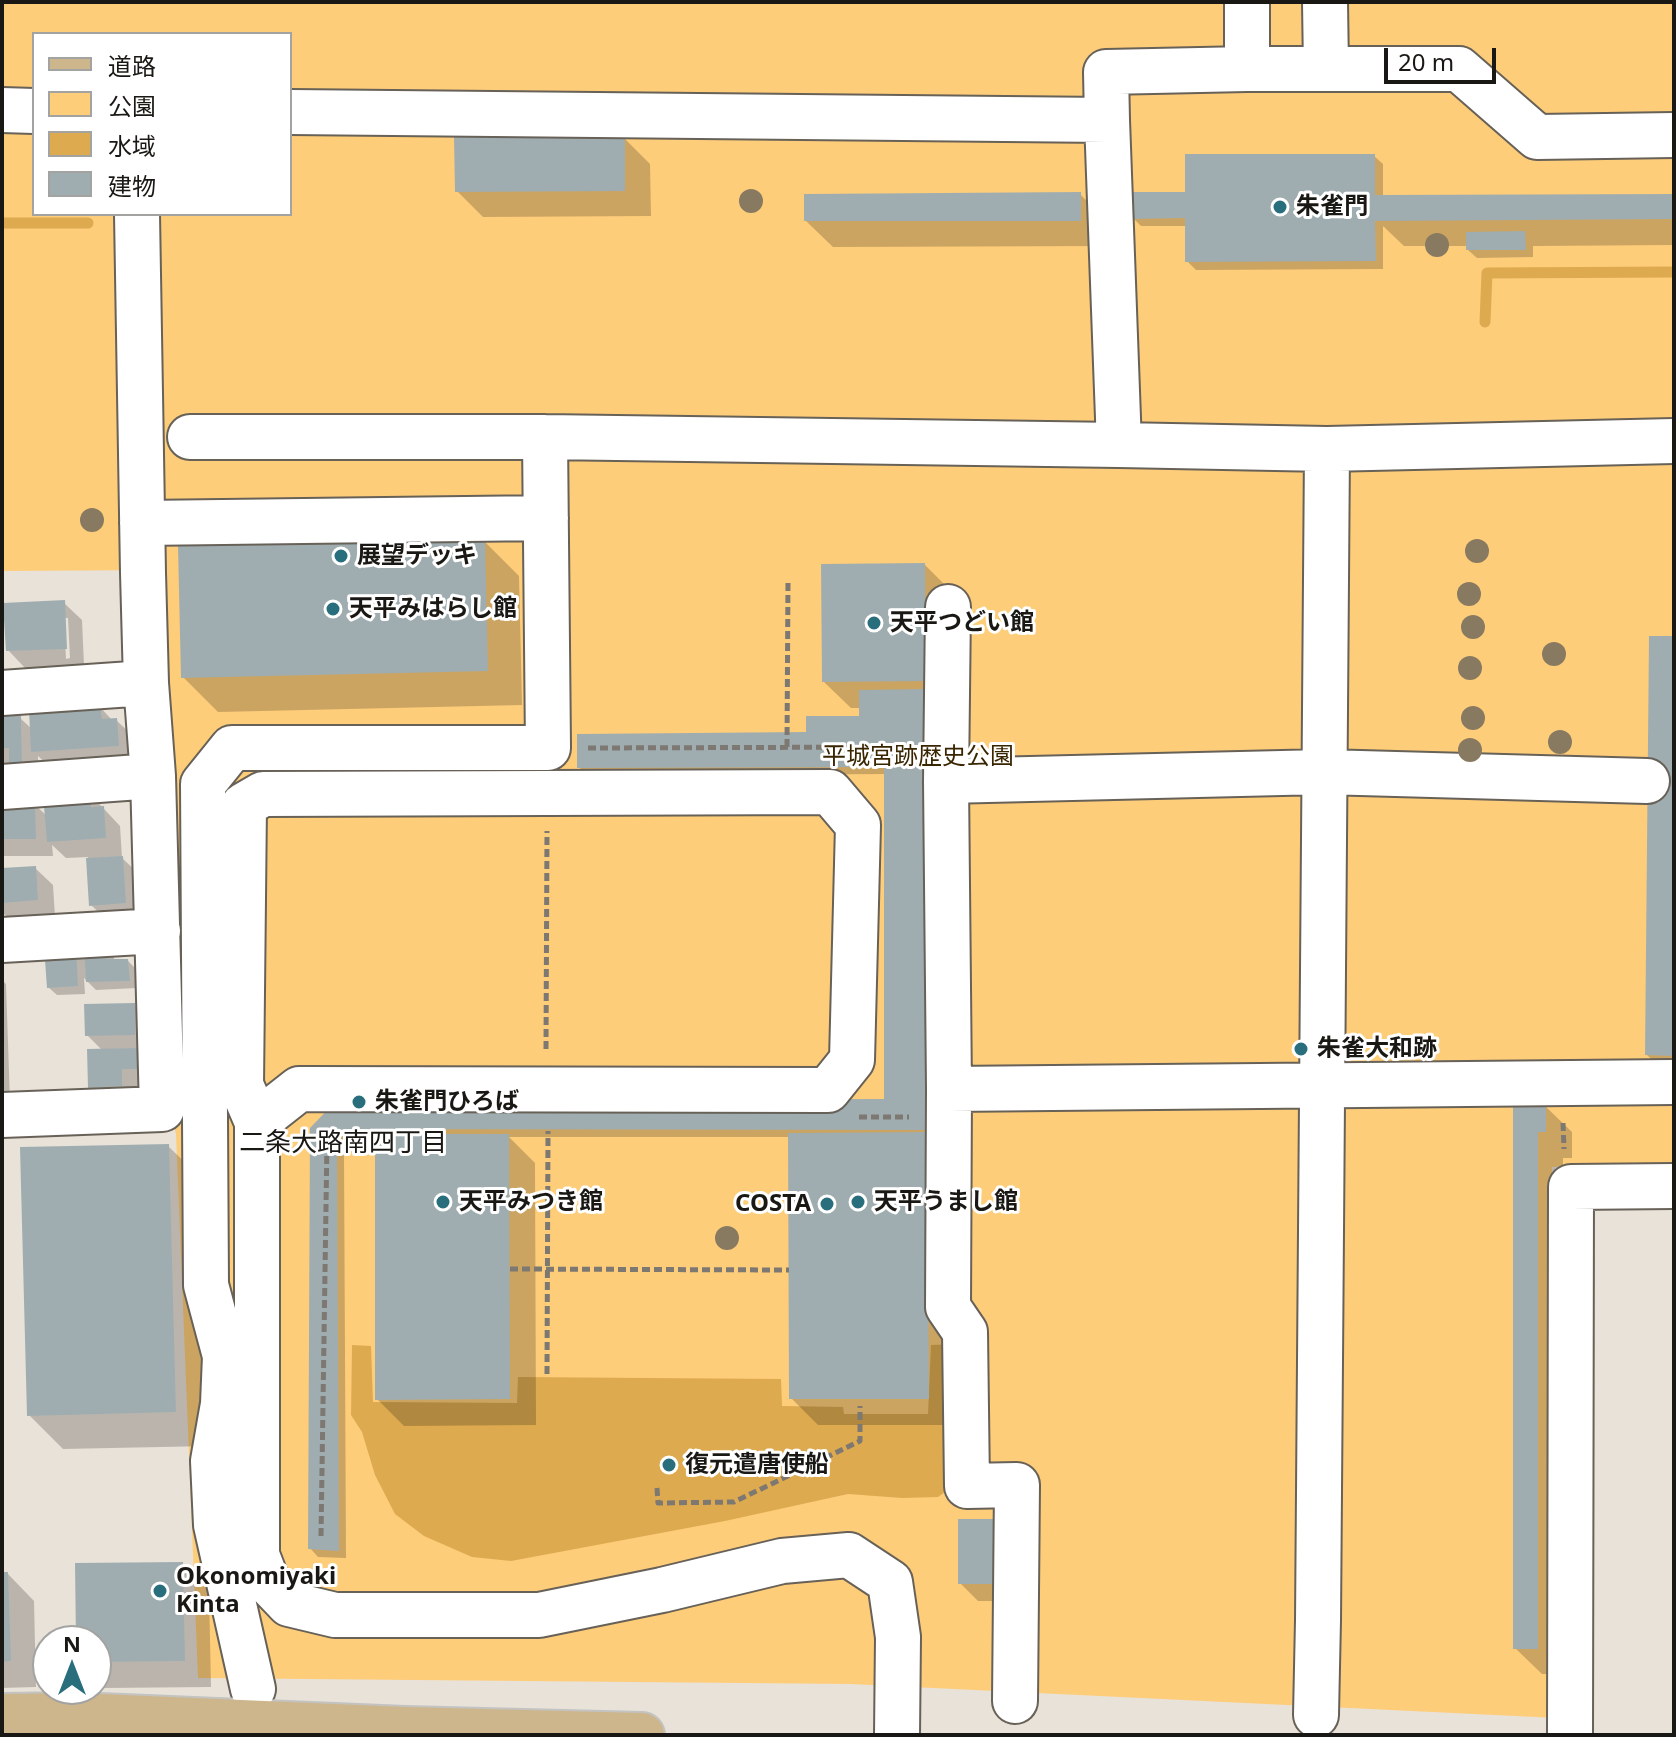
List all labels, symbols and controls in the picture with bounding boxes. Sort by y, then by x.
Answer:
legend [32,32,292,216]
scale bar [1388,32,1500,82]
text: 20 m [1398,45,1454,78]
text: 道路 [108,49,156,82]
text: 公園 [108,89,156,122]
text: 水域 [108,129,156,162]
text: 建物 [108,169,156,202]
place label: 朱雀門 [1296,193,1368,221]
marker: 朱雀門 [1271,198,1289,216]
place label: 展望デッキ [357,542,477,570]
marker: 展望デッキ [332,547,350,565]
place label: 天平みはらし館 [349,595,517,623]
marker: 天平みはらし館 [324,600,342,618]
place label: 天平つどい館 [890,609,1034,637]
marker: 天平つどい館 [865,614,883,632]
park label: 平城宮跡歴史公園 [822,743,1014,771]
place label: 朱雀大和跡 [1317,1035,1437,1063]
marker: 朱雀大和跡 [1292,1040,1310,1058]
place label: 朱雀門ひろば [375,1088,519,1116]
marker: 朱雀門ひろば [350,1093,368,1111]
district label: 二条大路南四丁目 [239,1128,447,1160]
place label: 天平みつき館 [459,1188,603,1216]
place label: 天平うまし館 [874,1188,1018,1216]
place label: COSTA [735,1190,811,1218]
marker: 天平みつき館 [434,1193,452,1211]
marker: 天平うまし館 [849,1193,867,1211]
marker: COSTA [818,1195,836,1213]
place label: 復元遣唐使船 [685,1451,829,1479]
marker: 復元遣唐使船 [660,1456,678,1474]
place label: Okonomiyaki Kinta [176,1563,336,1619]
marker: Okonomiyaki Kinta [151,1582,169,1600]
north arrow [32,1625,112,1705]
text: N [63,1628,81,1658]

